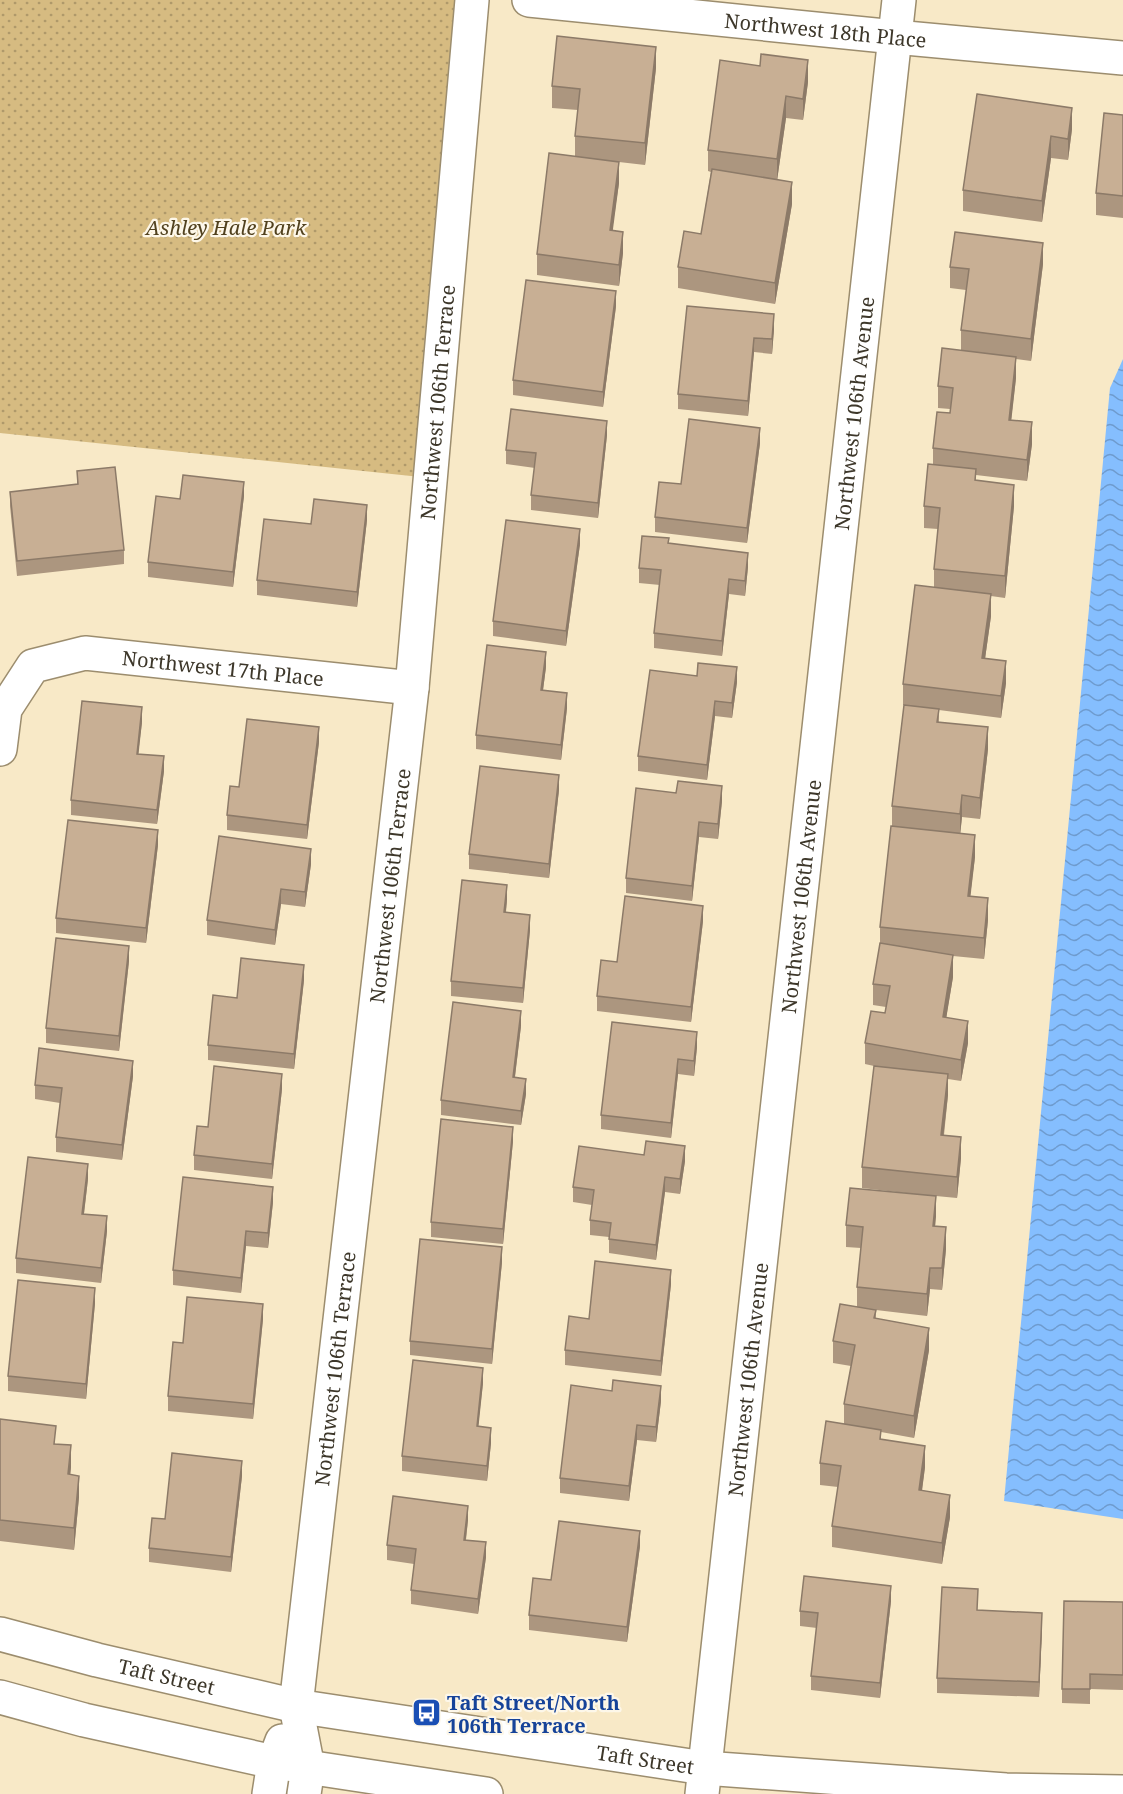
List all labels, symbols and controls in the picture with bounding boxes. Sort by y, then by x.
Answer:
street label: Northwest 18th Place [723,6,928,53]
park label: Ashley Hale Park [144,214,307,241]
street label: Northwest 106th Terrace [413,283,461,521]
street label: Northwest 106th Avenue [827,295,880,532]
street label: Northwest 17th Place [121,644,325,692]
street label: Northwest 106th Terrace [363,767,416,1005]
street label: Northwest 106th Avenue [774,778,827,1015]
street label: Northwest 106th Terrace [308,1250,361,1487]
street label: Northwest 106th Avenue [721,1261,774,1498]
street label: Taft Street [116,1652,218,1700]
place label: Taft Street/North 106th Terrace [447,1689,620,1739]
bus stop icon: Taft Street/North 106th Terrace [410,1697,442,1729]
street label: Taft Street [595,1738,696,1780]

